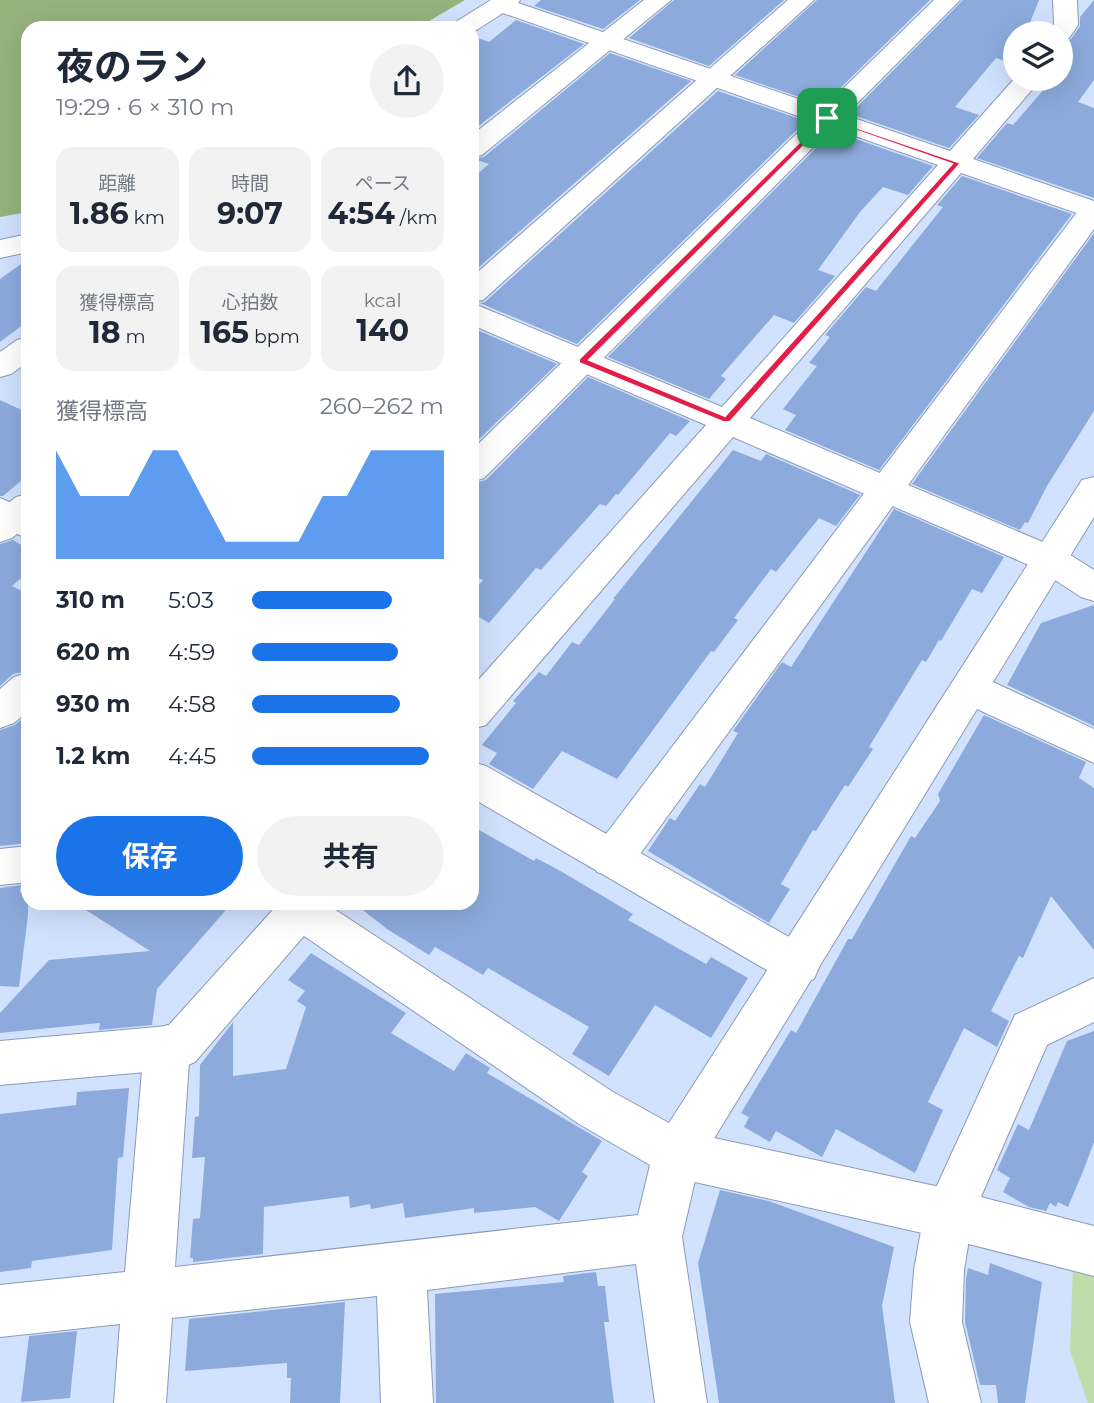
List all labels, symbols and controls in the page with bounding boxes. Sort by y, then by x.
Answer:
map controls [1003,21,1073,91]
button: layers [1003,21,1073,91]
text: 夜のラン [56,43,208,90]
button: share [370,44,444,118]
pin [797,88,857,148]
text: 19:29 · 6 × 310 m [56,93,234,121]
icon: arrive [808,99,846,137]
text: 距離 [98,172,136,195]
text: 時間 [231,172,269,195]
text: ペース [355,172,411,195]
text: 1.86 [70,195,129,232]
text: 9:07 [217,195,283,232]
text: 4:54 [328,195,395,232]
text: km [129,206,165,229]
text: /km [395,206,438,229]
text: kcal [364,289,402,312]
text: 獲得標高 [79,291,155,314]
text: 心拍数 [221,291,279,314]
text: 140 [356,312,409,349]
text: 18 [89,314,121,351]
text: 165 [200,314,249,351]
text: m [121,325,146,348]
text: bpm [249,325,300,348]
text: 260–262 m [320,392,444,420]
text: 獲得標高 [56,397,148,425]
text: 310 m [56,586,125,614]
text: 5:03 [168,586,214,614]
text: 620 m [56,638,130,666]
text: 4:59 [168,638,215,666]
text: 930 m [56,690,130,718]
text: 4:58 [168,690,216,718]
text: 1.2 km [56,742,130,770]
text: 4:45 [168,742,216,770]
button: 保存 [56,816,243,896]
button: 共有 [257,816,444,896]

